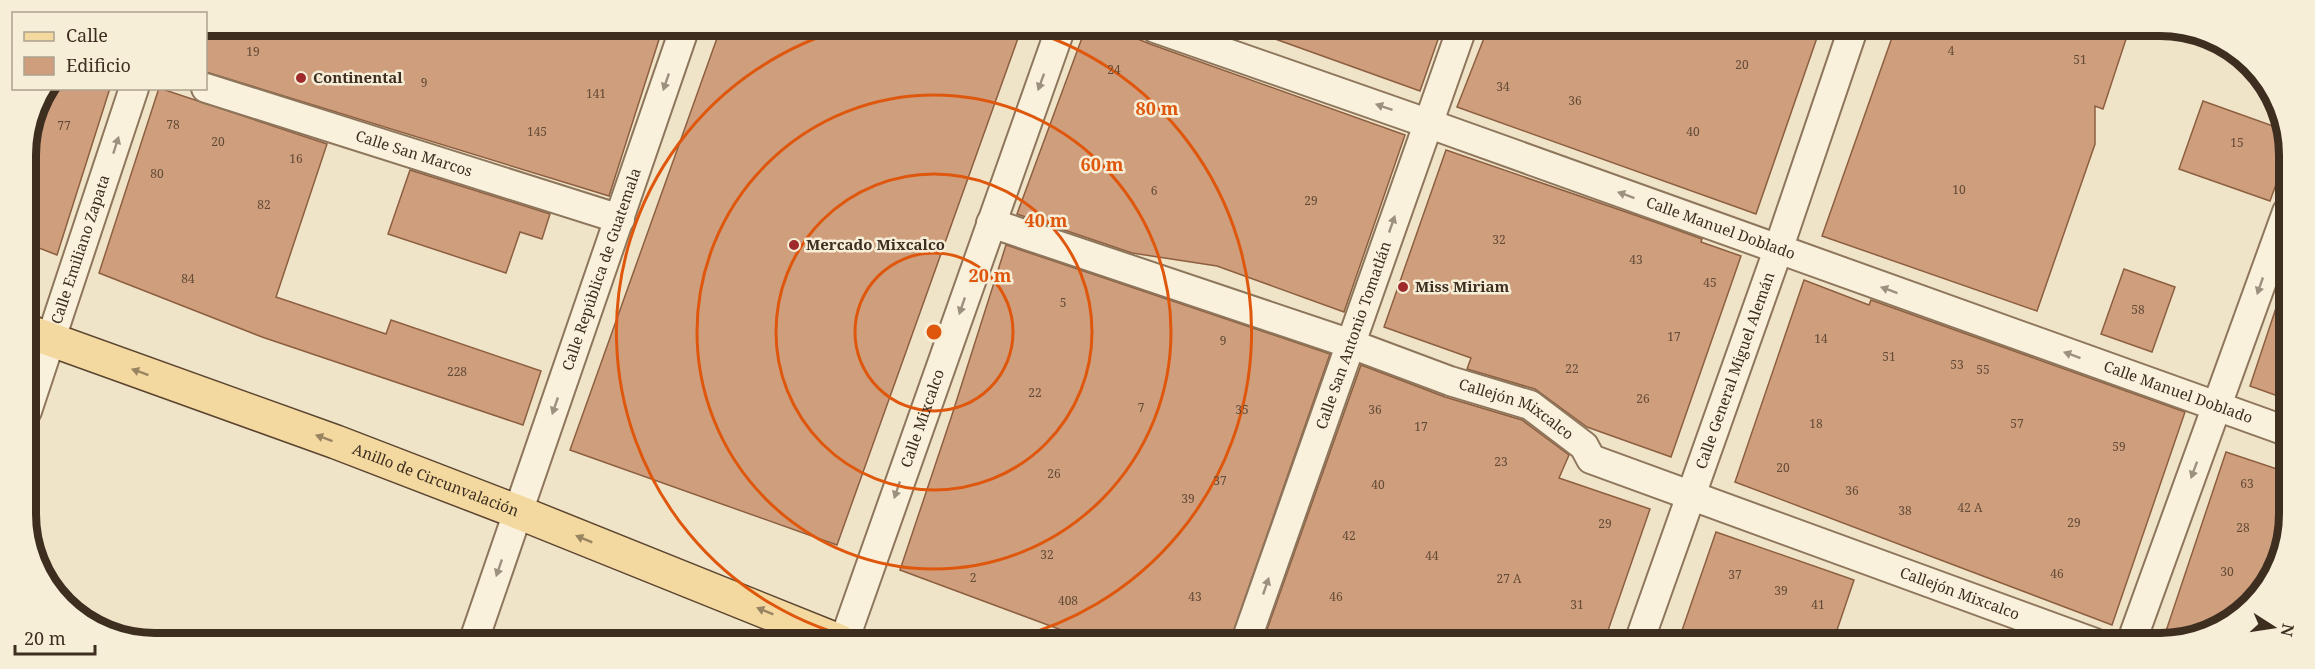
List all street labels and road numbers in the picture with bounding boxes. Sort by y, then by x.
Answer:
street label: Calle San Marcos [353,125,475,181]
street label: Calle República de Guatemala [557,165,645,373]
street label: Calle Emiliano Zapata [45,172,114,327]
street label: Calle Manuel Doblado [1644,191,1798,263]
street label: Calle San Antonio Tomatlán [1310,238,1395,432]
street label: Calle General Miguel Alemán [1690,269,1779,472]
street label: Calle Manuel Doblado [2101,355,2256,427]
street label: Calle Mixcalco [895,366,948,470]
street label: Callejón Mixcalco [1457,373,1578,444]
street label: Anillo de Circunvalación [350,438,522,521]
street label: Callejón Mixcalco [1897,562,2023,624]

